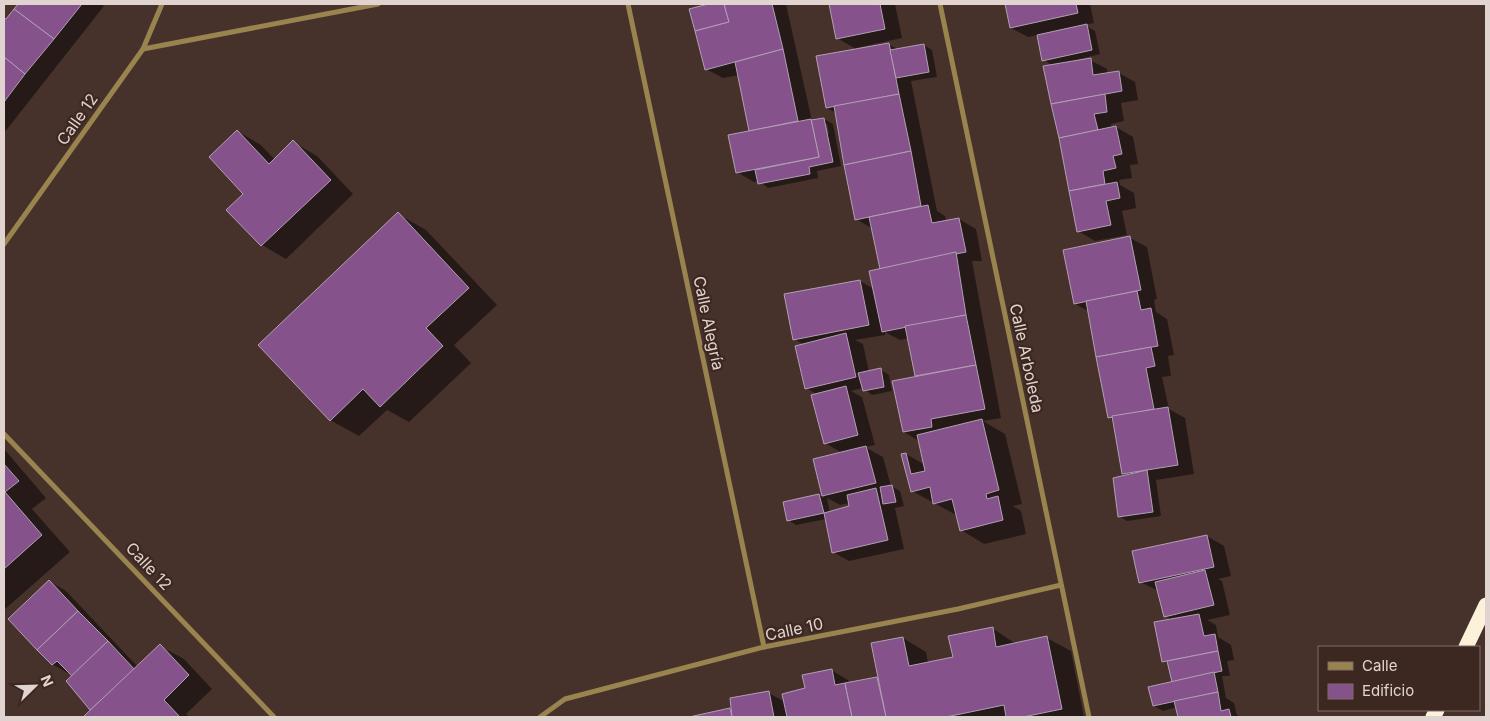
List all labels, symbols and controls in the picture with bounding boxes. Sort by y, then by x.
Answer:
street label: Calle 12 [52,89,102,149]
street label: Calle Alegría [689,274,729,372]
street label: Calle Arboleda [1006,302,1048,414]
street label: Calle 12 [122,538,176,594]
street label: Calle 10 [763,613,825,645]
legend [1318,646,1480,711]
text: Calle [1362,656,1397,675]
north arrow [10,661,60,711]
text: N [38,672,57,689]
text: Edificio [1362,681,1414,700]

